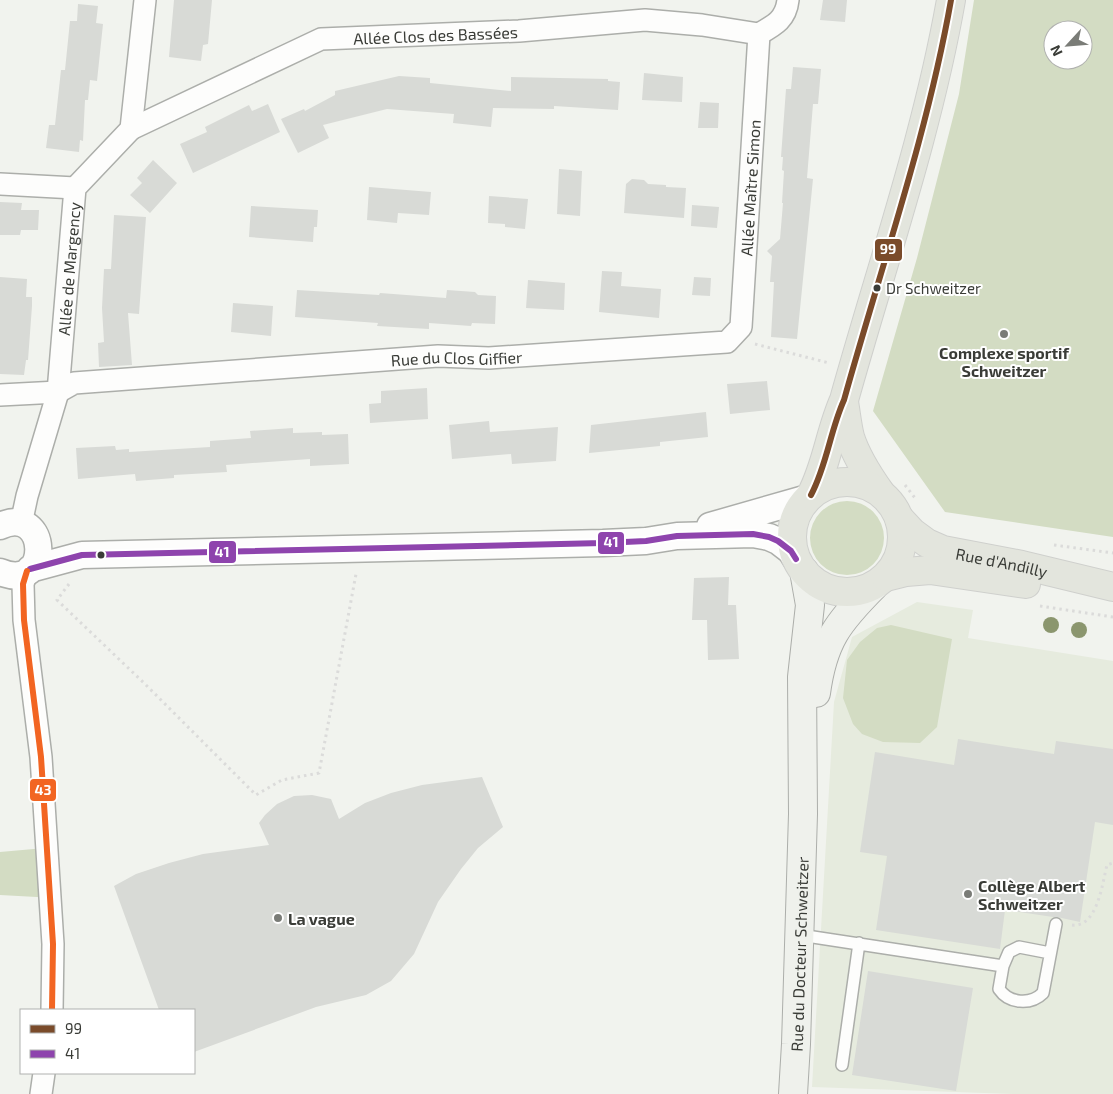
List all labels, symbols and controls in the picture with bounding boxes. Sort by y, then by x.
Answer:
north arrow [1043,20,1093,70]
street label: Allée Clos des Bassées [353,22,518,47]
text: N [1046,43,1066,59]
street label: Allée Maître Simon [736,119,763,257]
street label: Allée de Margency [53,201,83,336]
line badge: 99 [874,238,903,262]
text: 99 [880,240,896,257]
place label: Dr Schweitzer [886,279,981,297]
marker: Dr Schweitzer [872,283,882,293]
marker: Complexe sportif Schweitzer [998,328,1010,340]
place label: Complexe sportif Schweitzer [939,343,1069,380]
street label: Rue du Clos Giffier [390,346,524,369]
line badge: 41 [597,531,625,555]
text: 41 [604,533,618,550]
line badge: 41 [208,540,237,564]
text: 41 [215,543,229,560]
street label: Rue d'Andilly [954,543,1050,580]
unlabelled marker [96,550,106,560]
line badge: 43 [29,778,57,802]
text: 43 [35,781,51,798]
street label: Rue du Docteur Schweitzer [786,856,811,1052]
place label: Collège Albert Schweitzer [978,876,1086,913]
marker: Collège Albert Schweitzer [962,888,974,900]
place label: La vague [288,909,355,928]
marker: La vague [272,912,284,924]
legend [20,1009,195,1074]
text: 99 [65,1019,82,1037]
text: 41 [65,1044,80,1062]

